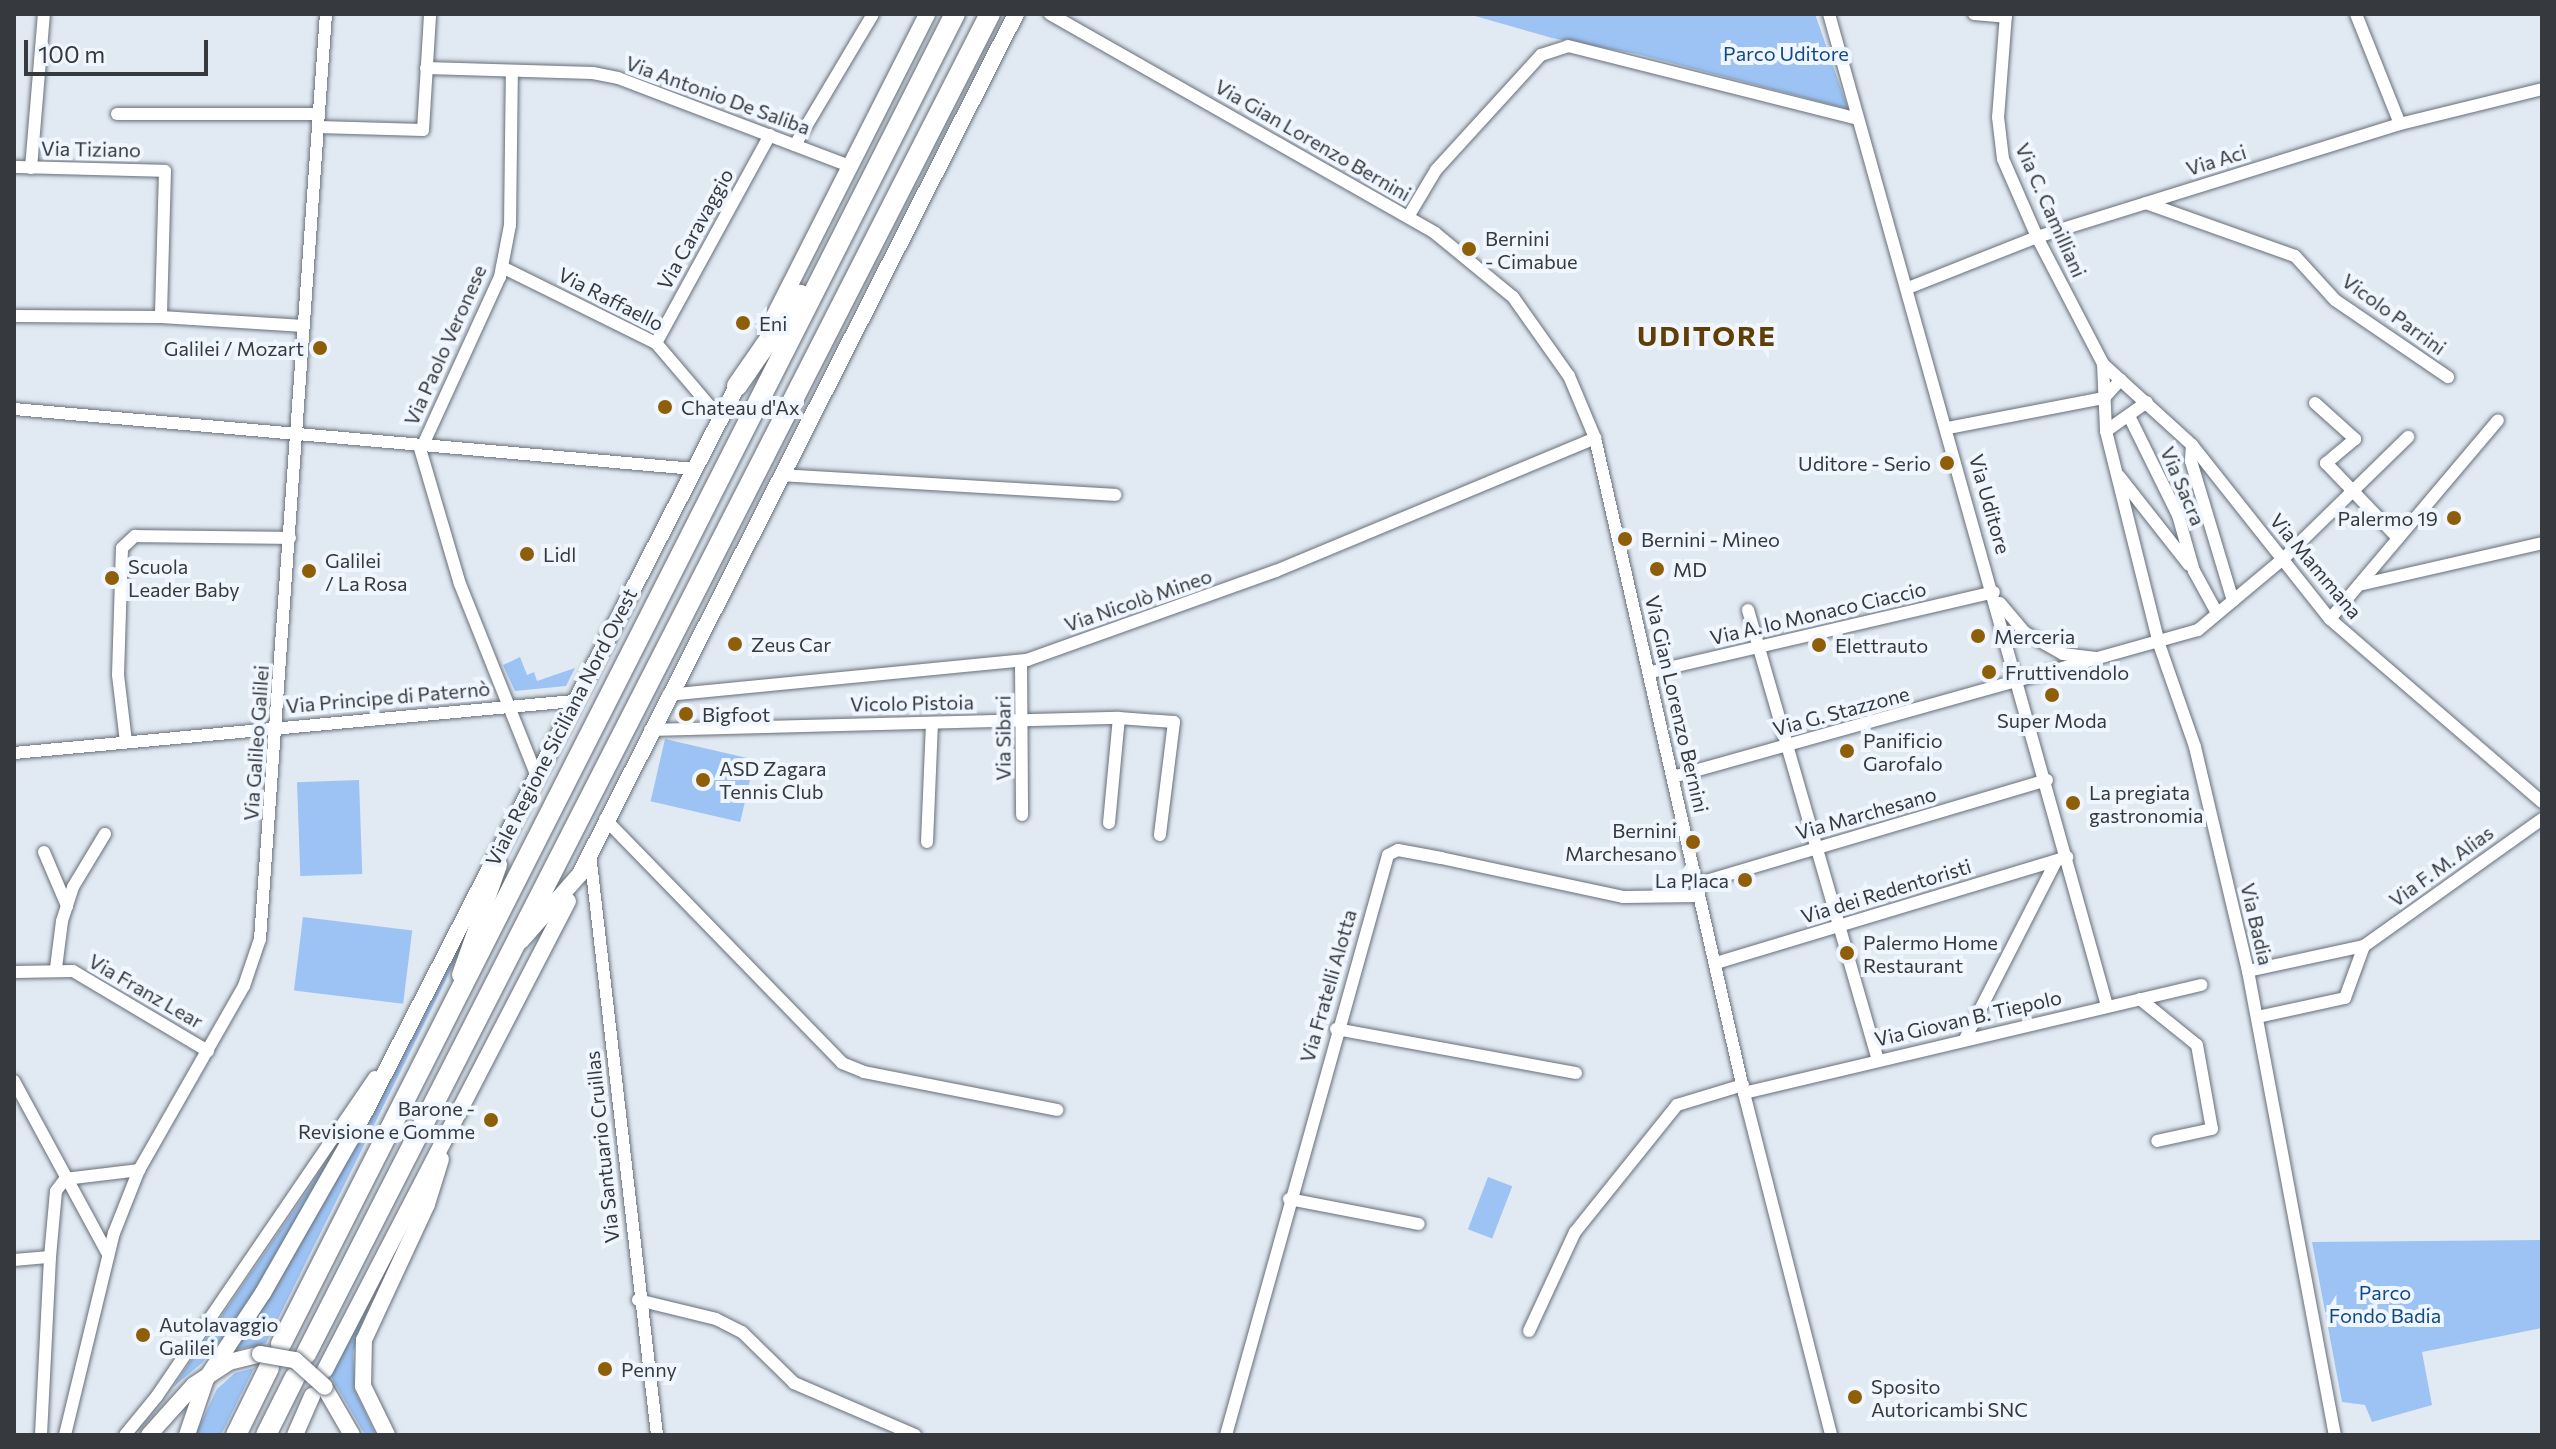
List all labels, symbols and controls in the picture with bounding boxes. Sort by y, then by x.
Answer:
scale bar [28,24,212,74]
text: 100 m [38,39,105,68]
park label: Parco Uditore [1723,41,1849,65]
street label: Via Antonio De Saliba [622,50,814,140]
street label: Via Gian Lorenzo Bernini [1211,74,1415,206]
street label: Via Tiziano [41,136,141,162]
street label: Via C. Camilliani [2011,139,2091,281]
street label: Via Aci [2183,140,2249,180]
street label: Via Caravaggio [652,164,738,294]
place label: Bernini - Cimabue [1485,226,1578,273]
marker: Bernini - Cimabue [1460,240,1478,258]
street label: Via Paolo Veronese [399,261,491,429]
street label: Via Raffaello [554,262,668,336]
street label: Vicolo Parrini [2337,268,2451,360]
place label: Eni [759,311,787,335]
marker: Eni [734,314,752,332]
district label: UDITORE [1637,318,1777,352]
place label: Galilei / Mozart [164,336,304,360]
marker: Galilei / Mozart [311,339,329,357]
place label: Chateau d'Ax [681,395,800,419]
marker: Chateau d'Ax [656,398,674,416]
street label: Via Sacra [2156,443,2210,529]
place label: Uditore - Serio [1798,451,1931,475]
street label: Via Uditore [1964,451,2016,557]
marker: Uditore - Serio [1938,454,1956,472]
place label: Palermo 19 [2337,506,2438,530]
street label: Via Mammana [2265,509,2367,623]
marker: Palermo 19 [2445,509,2463,527]
place label: Bernini - Mineo [1641,527,1780,551]
marker: Bernini - Mineo [1616,530,1634,548]
place label: Lidl [543,542,576,566]
marker: Lidl [518,545,536,563]
place label: Galilei / La Rosa [325,548,408,595]
place label: Scuola Leader Baby [128,554,240,601]
place label: MD [1673,557,1707,581]
marker: MD [1648,560,1666,578]
marker: Galilei / La Rosa [300,562,318,580]
street label: Via Nicolò Mineo [1061,564,1215,636]
marker: Scuola Leader Baby [103,569,121,587]
street label: Via A. lo Monaco Ciaccio [1708,576,1928,650]
street label: Viale Regione Siciliana Nord Ovest [480,584,642,870]
street label: Via Gian Lorenzo Bernini [1640,593,1714,815]
place label: Merceria [1994,624,2075,648]
marker: Merceria [1969,627,1987,645]
place label: Zeus Car [751,632,831,656]
place label: Elettrauto [1835,633,1928,657]
marker: Zeus Car [726,635,744,653]
marker: Elettrauto [1810,636,1828,654]
place label: Fruttivendolo [2005,660,2129,684]
marker: Fruttivendolo [1980,663,1998,681]
street label: Via Galileo Galilei [239,664,273,822]
street label: Via Principe di Paternò [285,676,491,718]
street label: Via G. Stazzone [1770,681,1912,741]
marker: Super Moda [2043,686,2061,704]
street label: Vicolo Pistoia [850,690,974,716]
street label: Via Sibari [991,695,1015,781]
place label: Bigfoot [702,702,770,726]
marker: Bigfoot [677,705,695,723]
place label: Super Moda [1997,708,2107,732]
place label: Panificio Garofalo [1863,728,1943,775]
marker: Panificio Garofalo [1838,742,1856,760]
place label: ASD Zagara Tennis Club [719,756,826,803]
marker: ASD Zagara Tennis Club [694,771,712,789]
place label: La pregiata gastronomia [2089,780,2203,827]
street label: Via Marchesano [1793,781,1939,845]
marker: La pregiata gastronomia [2064,794,2082,812]
place label: Bernini Marchesano [1565,818,1677,865]
street label: Via F. M. Alias [2384,820,2498,912]
marker: Bernini Marchesano [1684,833,1702,851]
street label: Via dei Redentoristi [1798,854,1974,928]
place label: La Placa [1655,868,1729,892]
marker: La Placa [1736,871,1754,889]
street label: Via Badia [2236,881,2278,967]
street label: Via Fratelli Alotta [1295,907,1361,1065]
place label: Palermo Home Restaurant [1863,930,1998,977]
marker: Palermo Home Restaurant [1838,944,1856,962]
street label: Via Franz Lear [84,949,208,1033]
street label: Via Giovan B. Tiepolo [1872,985,2064,1051]
street label: Via Santuario Cruillas [580,1050,624,1244]
place label: Barone - Revisione e Gomme [298,1096,475,1143]
marker: Barone - Revisione e Gomme [482,1111,500,1129]
park label: Parco Fondo Badia [2329,1280,2441,1327]
place label: Autolavaggio Galilei [159,1312,278,1359]
marker: Autolavaggio Galilei [134,1326,152,1344]
place label: Penny [621,1357,677,1381]
marker: Penny [596,1360,614,1378]
place label: Sposito Autoricambi SNC [1871,1374,2028,1421]
marker: Sposito Autoricambi SNC [1846,1388,1864,1406]

